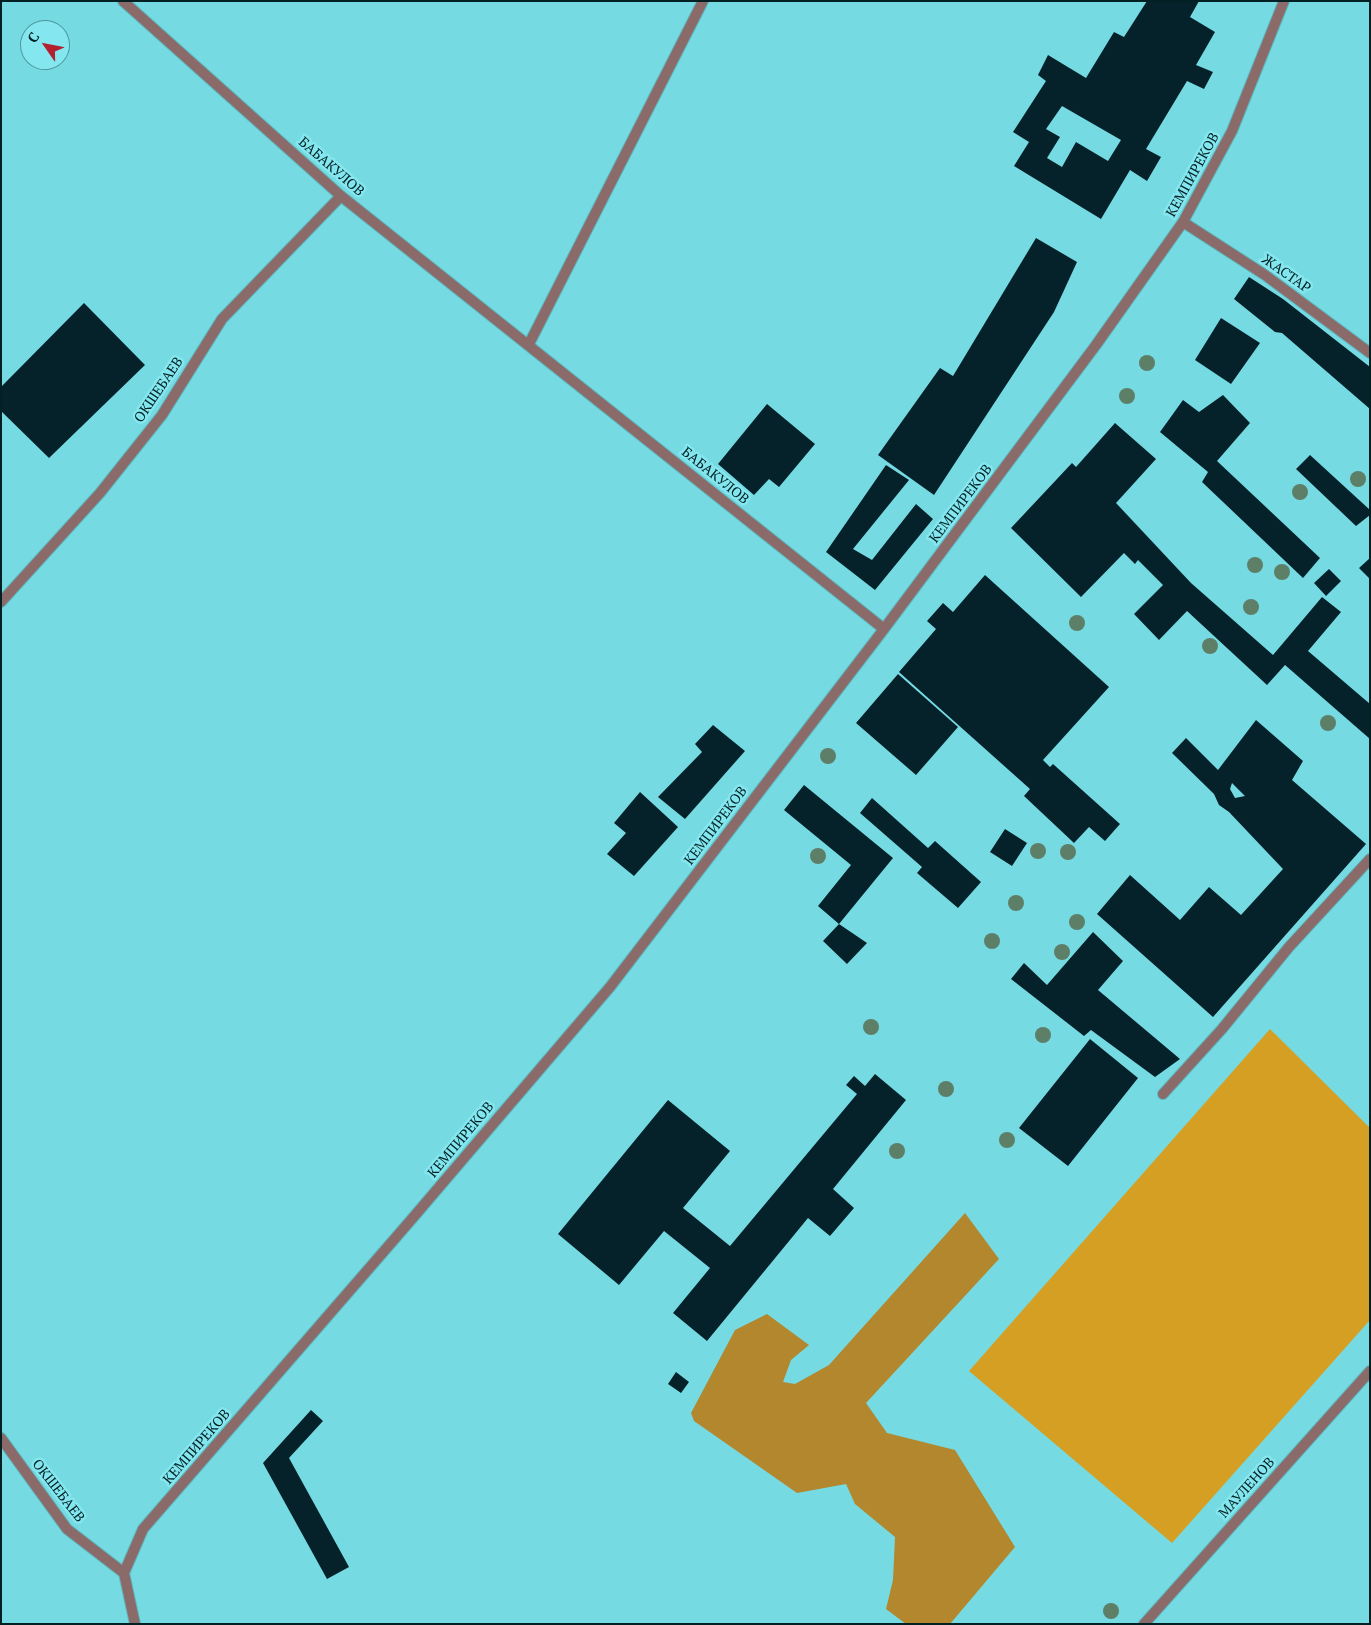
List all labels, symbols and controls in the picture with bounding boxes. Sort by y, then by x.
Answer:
north arrow [20,20,70,70]
text: С [22,28,43,46]
street label: КЕМПИРЕКОВ [1163,130,1223,220]
street label: БАБАКУЛОВ [295,134,367,200]
street label: ЖАСТАР [1258,251,1314,297]
street label: ОКШЕБАЕВ [131,354,187,426]
street label: БАБАКУЛОВ [678,444,752,508]
street label: КЕМПИРЕКОВ [926,461,996,547]
street label: КЕМПИРЕКОВ [681,783,751,869]
street label: КЕМПИРЕКОВ [424,1099,498,1181]
street label: КЕМПИРЕКОВ [160,1406,234,1488]
street label: МАУЛЕНОВ [1216,1454,1278,1522]
street label: ОКШЕБАЕВ [28,1456,88,1526]

